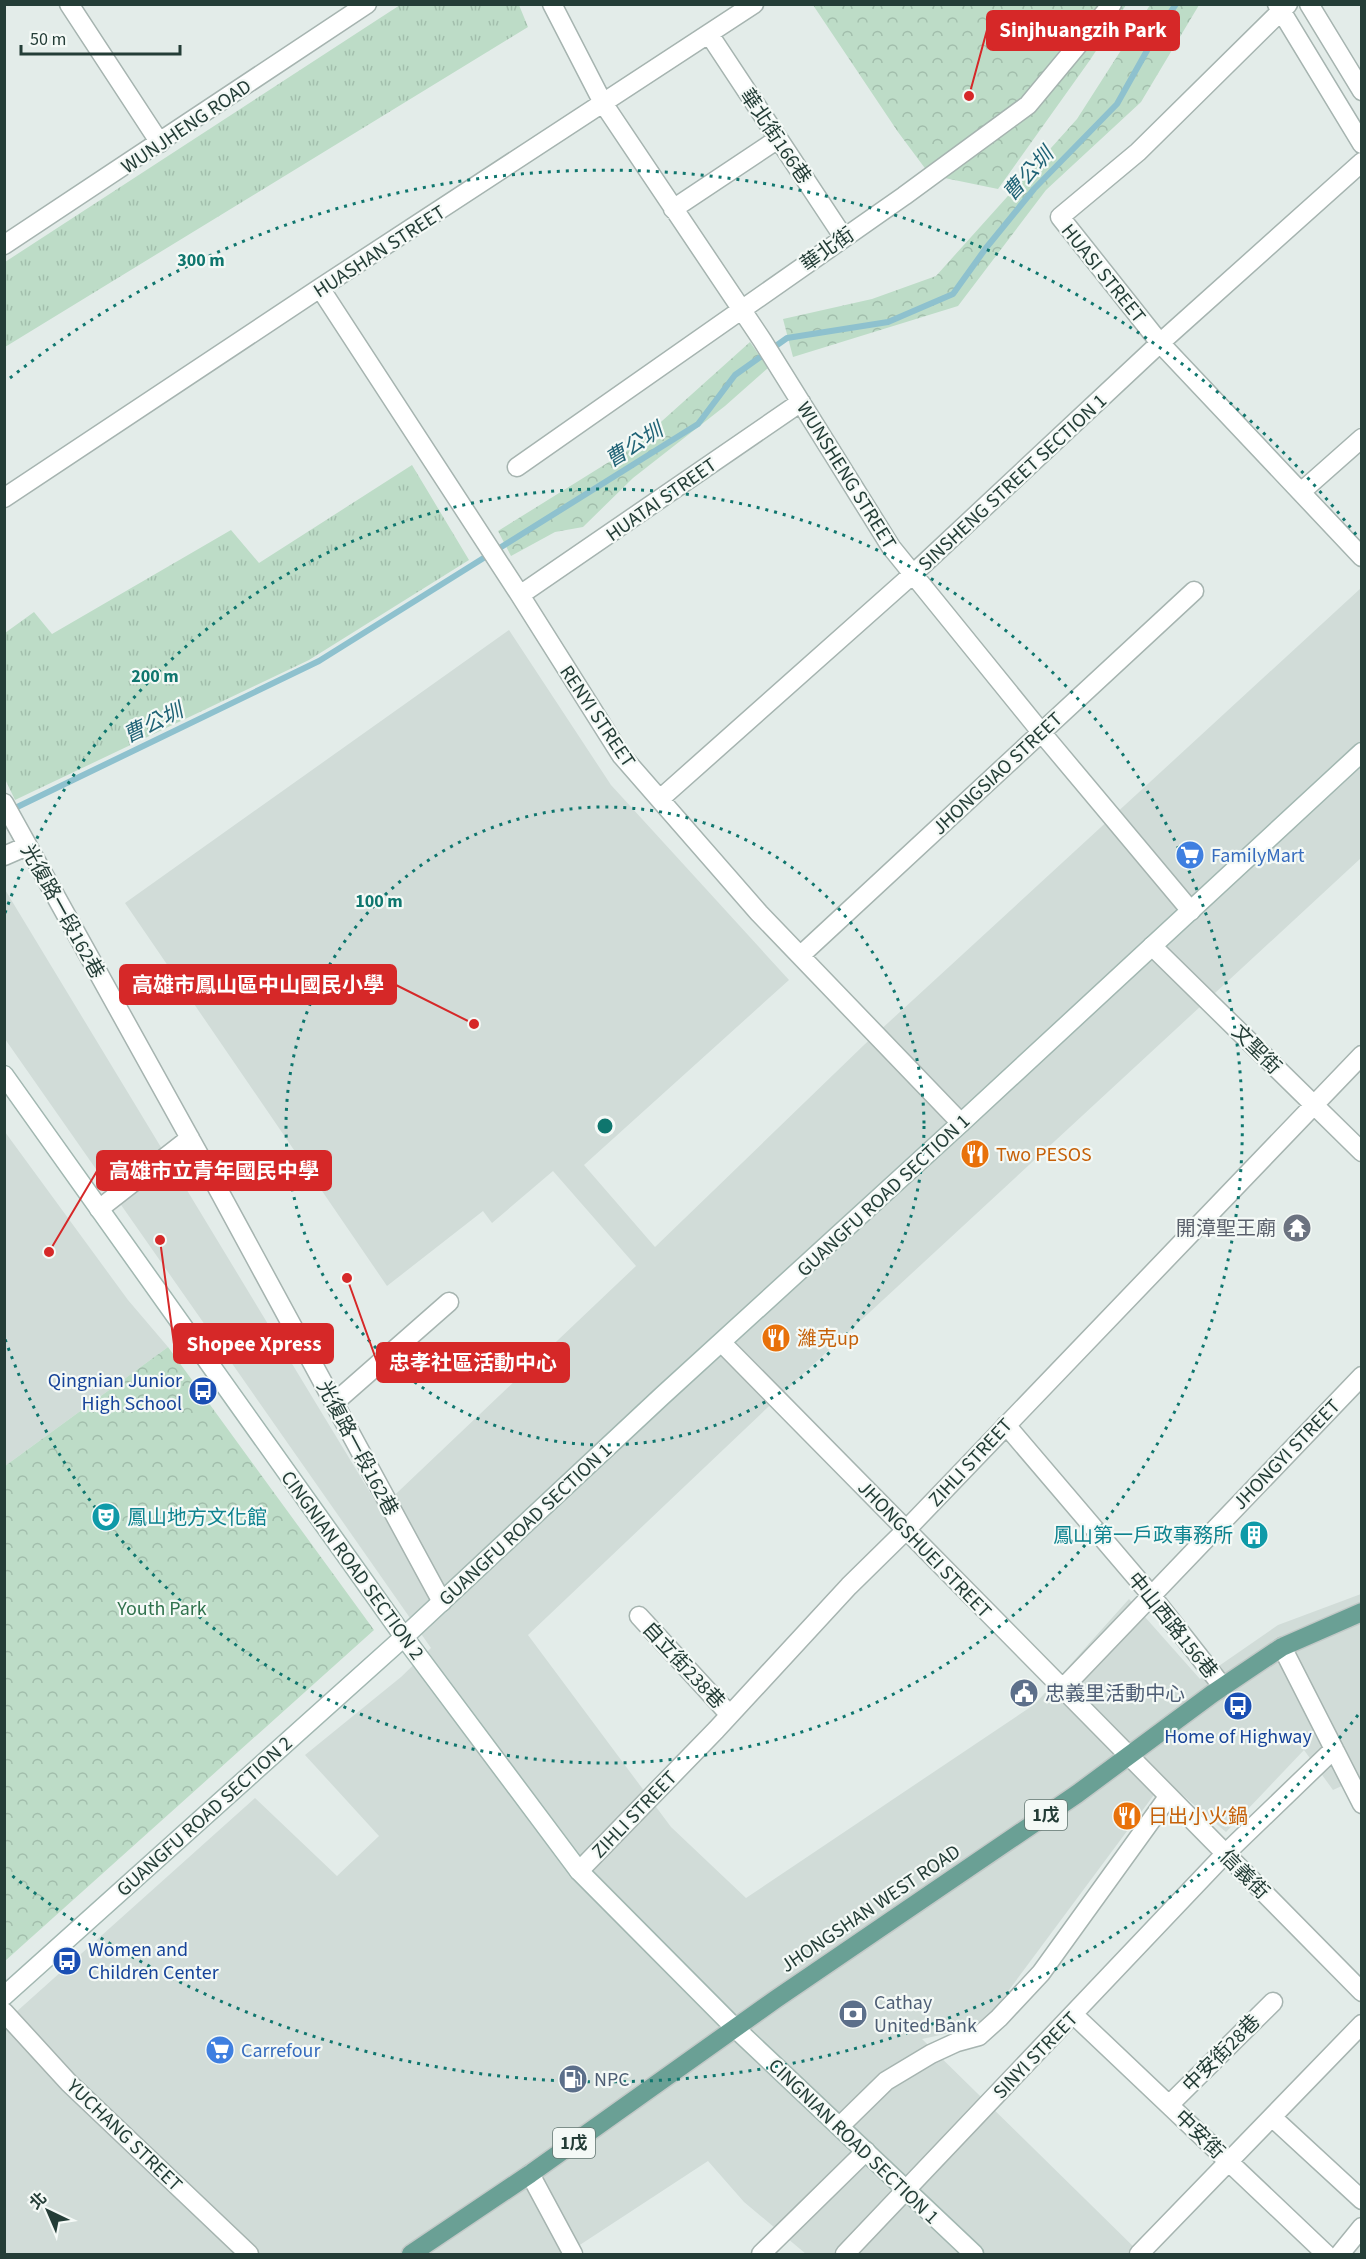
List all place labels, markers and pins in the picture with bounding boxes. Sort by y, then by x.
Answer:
callout: Sinjhuangzih Park [987,11,1179,50]
supermarket icon: FamilyMart [1174,839,1206,871]
place label: FamilyMart [1211,842,1305,870]
callout: 高雄市鳳山區中山國民小學 [120,965,396,1004]
centre of rings [595,1116,615,1136]
restaurant icon: Two PESOS [959,1138,991,1170]
place label: Two PESOS [996,1141,1092,1169]
callout: 高雄市立青年國民中學 [97,1151,331,1190]
temple icon: 開漳聖王廟 [1281,1212,1313,1244]
place label: 開漳聖王廟 [1176,1215,1276,1243]
restaurant icon: 濰克up [760,1322,792,1354]
callout: Shopee Xpress [174,1324,333,1363]
place label: 濰克up [797,1325,859,1353]
callout: 忠孝社區活動中心 [377,1343,569,1382]
place label: Qingnian Junior High School [48,1367,182,1418]
bus stop icon: Qingnian Junior High School [187,1375,219,1407]
theatre icon: 鳳山地方文化館 [90,1501,122,1533]
place label: 鳳山地方文化館 [127,1504,267,1532]
building icon: 鳳山第一戶政事務所 [1238,1519,1270,1551]
place label: 鳳山第一戶政事務所 [1053,1522,1233,1550]
public building icon: 忠義里活動中心 [1008,1677,1040,1709]
place label: 忠義里活動中心 [1045,1680,1185,1708]
bus stop icon: Home of Highway [1222,1690,1254,1722]
place label: Home of Highway [1164,1723,1312,1751]
restaurant icon: 日出小火鍋 [1111,1800,1143,1832]
place label: 日出小火鍋 [1148,1803,1248,1831]
place label: Women and Children Center [88,1936,219,1987]
bus stop icon: Women and Children Center [51,1945,83,1977]
place label: Cathay United Bank [874,1989,977,2040]
bank icon: Cathay United Bank [837,1998,869,2030]
supermarket icon: Carrefour [204,2034,236,2066]
place label: Carrefour [241,2037,320,2065]
fuel station icon: NPC [557,2063,589,2095]
place label: NPC [594,2066,630,2094]

